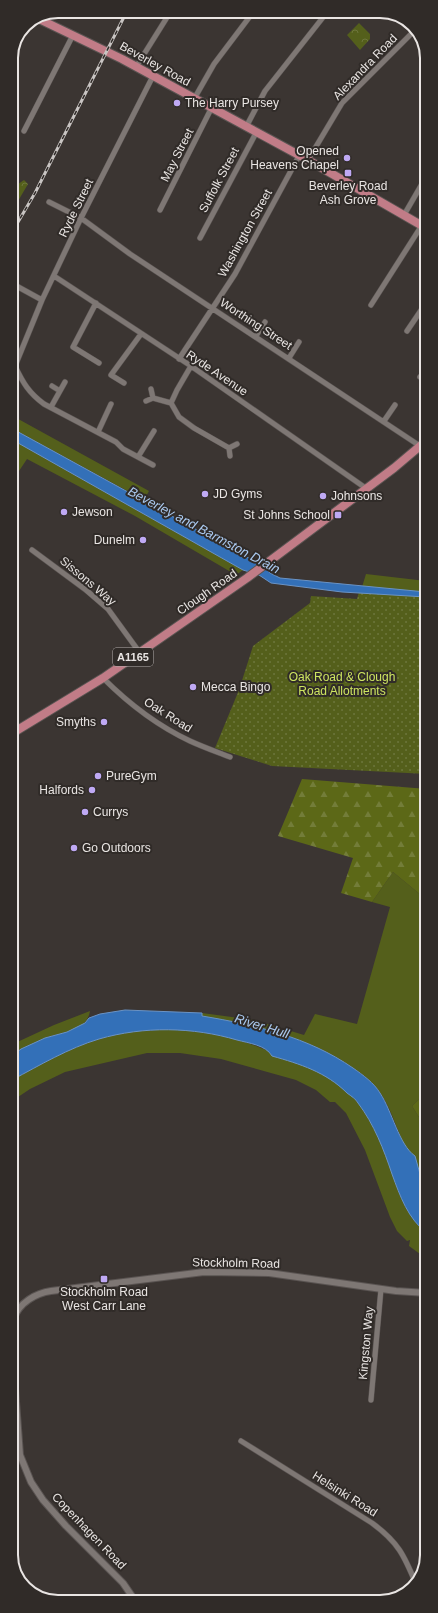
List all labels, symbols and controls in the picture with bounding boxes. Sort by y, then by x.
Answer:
street label: Alexandra Road [330,31,400,103]
street label: Beverley Road [117,39,193,89]
place label: The Harry Pursey [185,96,279,110]
marker: The Harry Pursey [172,98,182,108]
street label: May Street [158,125,197,184]
street label: Suffolk Street [196,144,242,215]
place label: Opened Heavens Chapel [250,144,339,172]
marker: Opened Heavens Chapel [342,153,352,163]
marker: Beverley Road Ash Grove [343,168,353,178]
street label: Ryde Street [56,176,96,240]
place label: Beverley Road Ash Grove [309,179,387,207]
street label: Washington Street [215,186,275,279]
street label: Worthing Street [217,295,295,353]
street label: Ryde Avenue [184,347,251,399]
water label: Beverley and Barmston Drain [126,484,282,576]
place label: JD Gyms [213,487,262,501]
marker: JD Gyms [200,489,210,499]
place label: Johnsons [331,489,382,503]
marker: Johnsons [318,491,328,501]
place label: Jewson [72,505,113,519]
marker: Jewson [59,507,69,517]
place label: St Johns School [243,508,330,522]
marker: St Johns School [333,510,343,520]
place label: Dunelm [94,533,135,547]
marker: Dunelm [138,535,148,545]
street label: Sissons Way [57,553,119,609]
street label: Clough Road [174,566,240,618]
road number: A1165 [113,648,153,666]
park label: Oak Road & Clough Road Allotments [289,670,395,698]
place label: Mecca Bingo [201,680,271,694]
marker: Mecca Bingo [188,682,198,692]
street label: Oak Road [141,695,195,735]
place label: Smyths [56,715,96,729]
marker: Smyths [99,717,109,727]
place label: PureGym [106,769,157,783]
marker: PureGym [93,771,103,781]
place label: Halfords [39,783,84,797]
marker: Halfords [87,785,97,795]
place label: Currys [93,805,128,819]
marker: Currys [80,807,90,817]
place label: Go Outdoors [82,841,151,855]
marker: Go Outdoors [69,843,79,853]
water label: River Hull [233,1011,292,1042]
street label: Stockholm Road [192,1255,280,1271]
marker: Stockholm Road West Carr Lane [99,1274,109,1284]
place label: Stockholm Road West Carr Lane [60,1285,148,1313]
street label: Kingston Way [356,1306,376,1380]
street label: Helsinki Road [310,1468,380,1520]
street label: Copenhagen Road [49,1490,129,1572]

